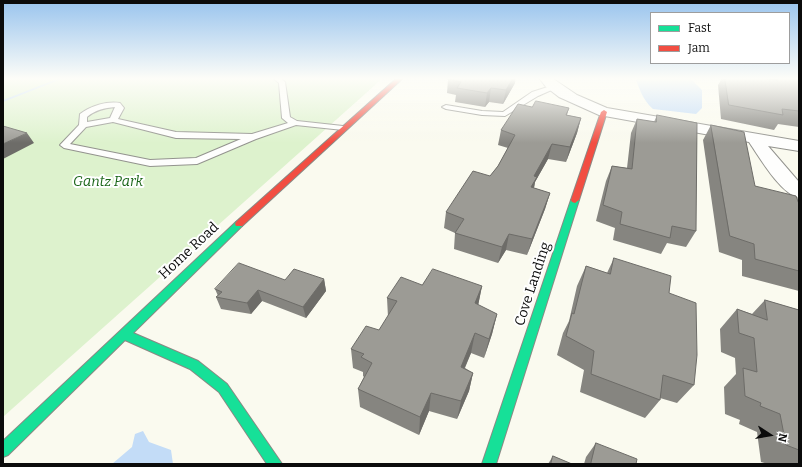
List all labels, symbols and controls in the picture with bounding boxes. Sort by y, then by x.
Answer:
legend [650,12,790,64]
text: Fast [688,21,711,35]
text: Jam [688,41,710,55]
park label: Gantz Park [73,174,143,190]
street label: Home Road [156,219,222,283]
street label: Cove Landing [512,240,554,328]
north arrow [750,415,790,455]
text: N [775,432,789,443]

